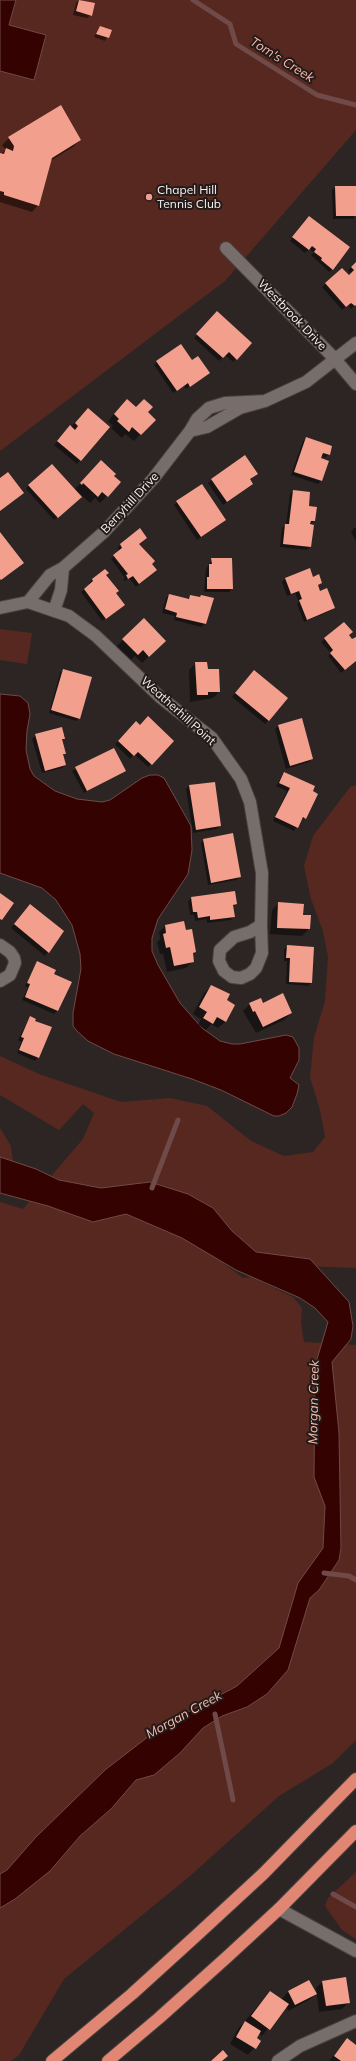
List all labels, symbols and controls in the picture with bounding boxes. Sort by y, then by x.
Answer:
water label: Tom's Creek [247,34,317,86]
place label: Chapel Hill Tennis Club [157,183,221,211]
marker: Chapel Hill Tennis Club [144,192,154,202]
street label: Westbrook Drive [255,277,329,353]
street label: Berryhill Drive [98,470,162,536]
street label: Weatherhill Point [138,674,218,748]
water label: Morgan Creek [305,1360,323,1444]
water label: Morgan Creek [143,1688,225,1742]

